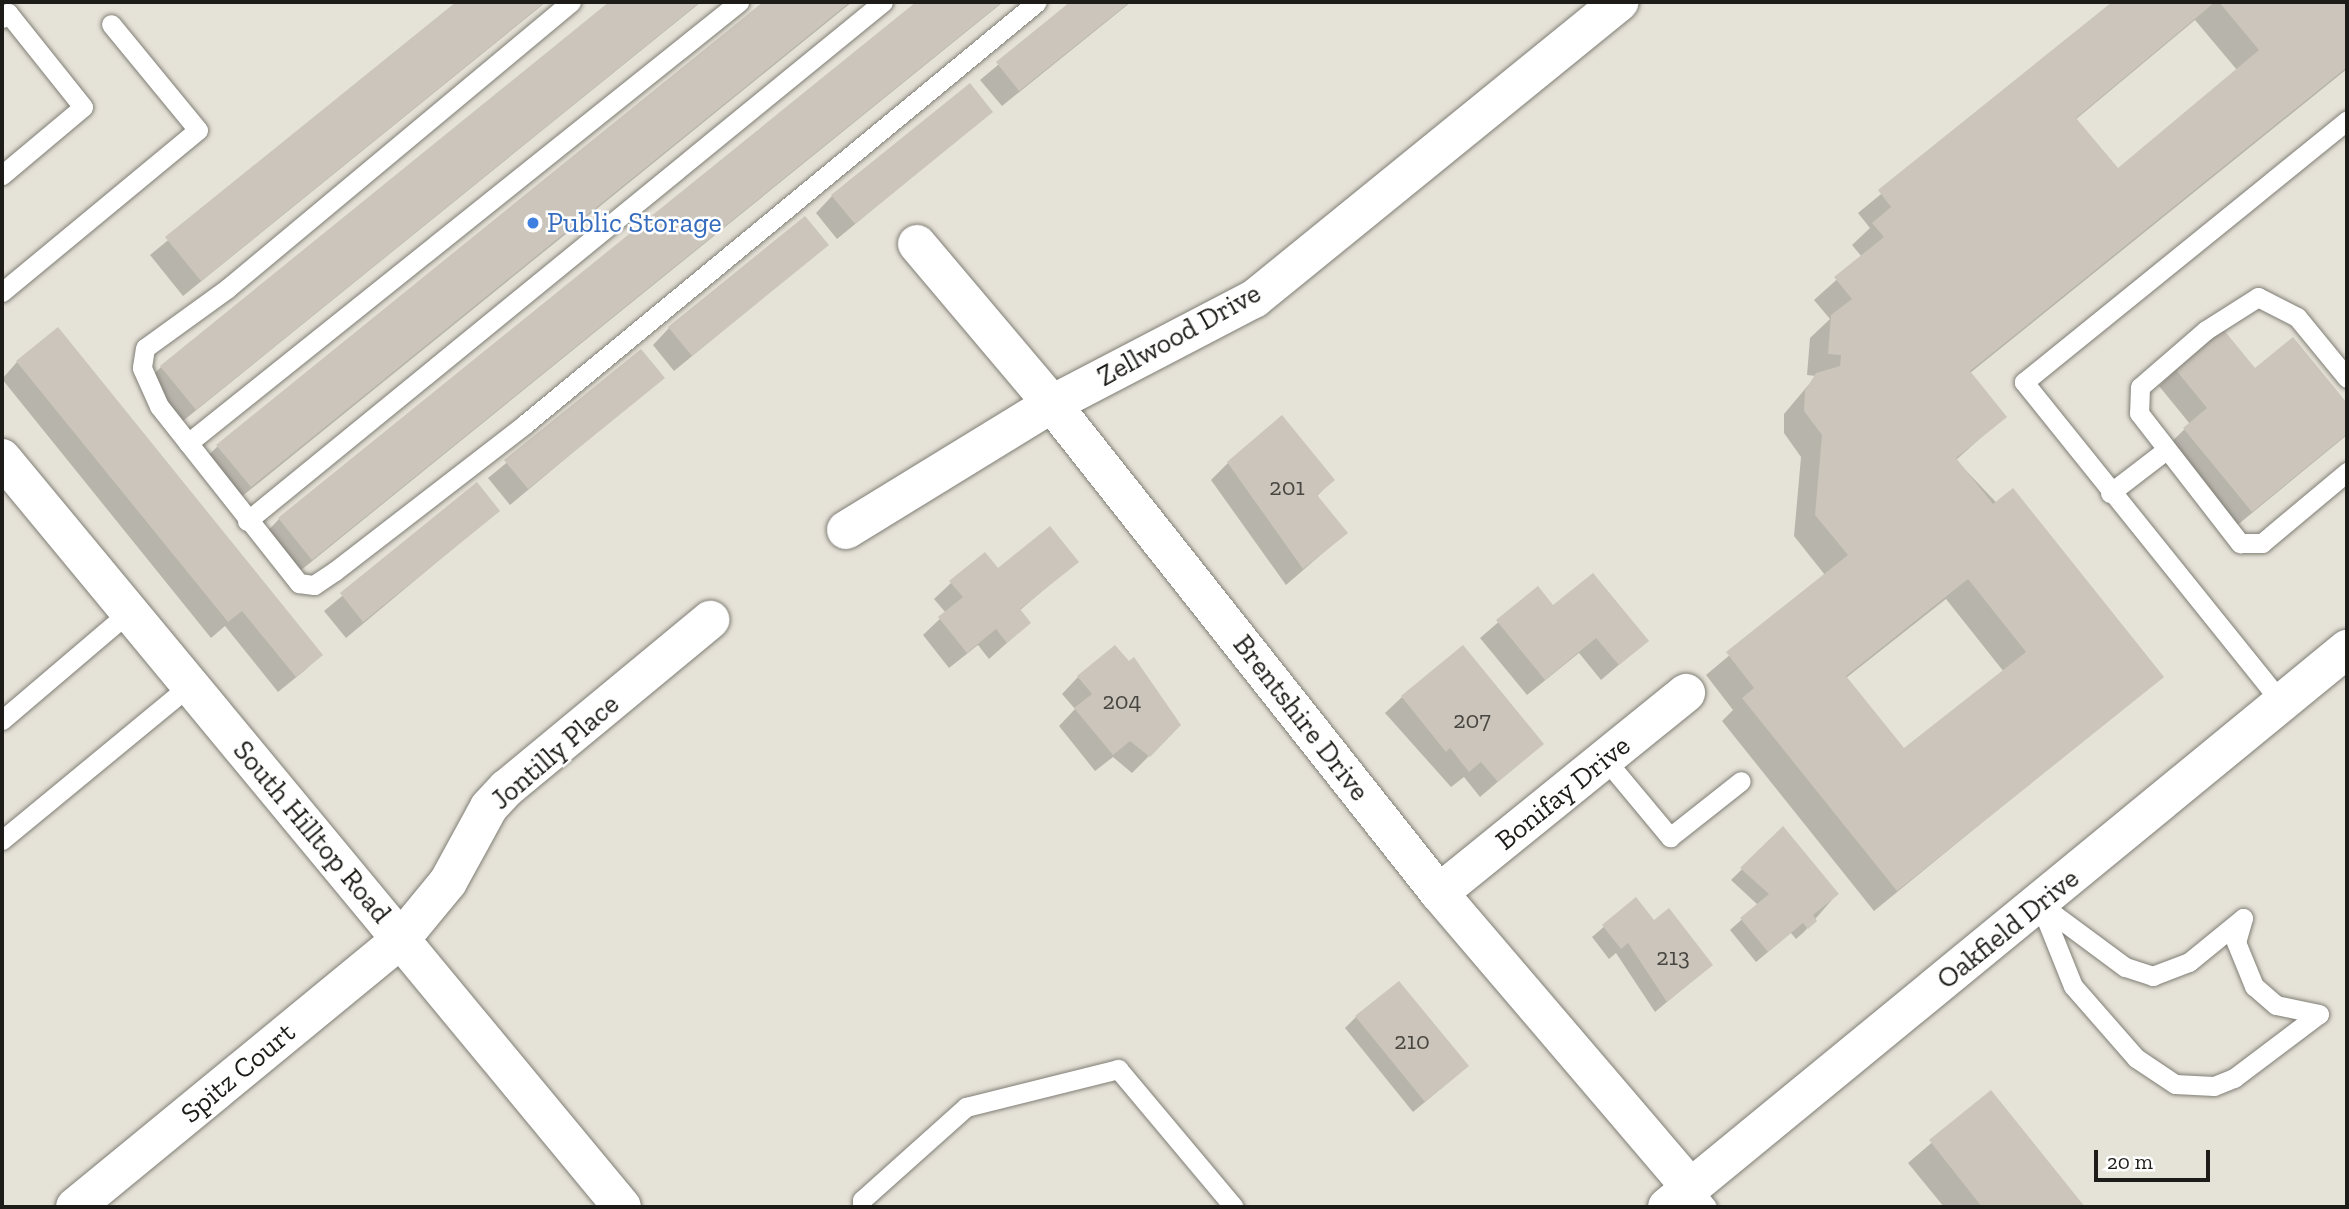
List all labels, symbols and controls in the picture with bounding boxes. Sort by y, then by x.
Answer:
place label: Public Storage [547,206,722,240]
marker: Public Storage [525,215,541,231]
street label: Zellwood Drive [1092,276,1266,394]
house number: 201 [1269,473,1305,501]
street label: Brentshire Drive [1226,628,1376,808]
street label: Jontilly Place [484,687,626,817]
house number: 204 [1102,687,1142,715]
house number: 207 [1453,706,1491,734]
street label: Bonifay Drive [1489,728,1637,858]
street label: South Hilltop Road [226,734,398,930]
street label: Oakfield Drive [1930,862,2086,996]
house number: 213 [1656,943,1690,971]
street label: Spitz Court [174,1016,302,1130]
house number: 210 [1394,1027,1430,1055]
scale bar [2097,1136,2212,1180]
text: 20 m [2107,1149,2153,1174]

